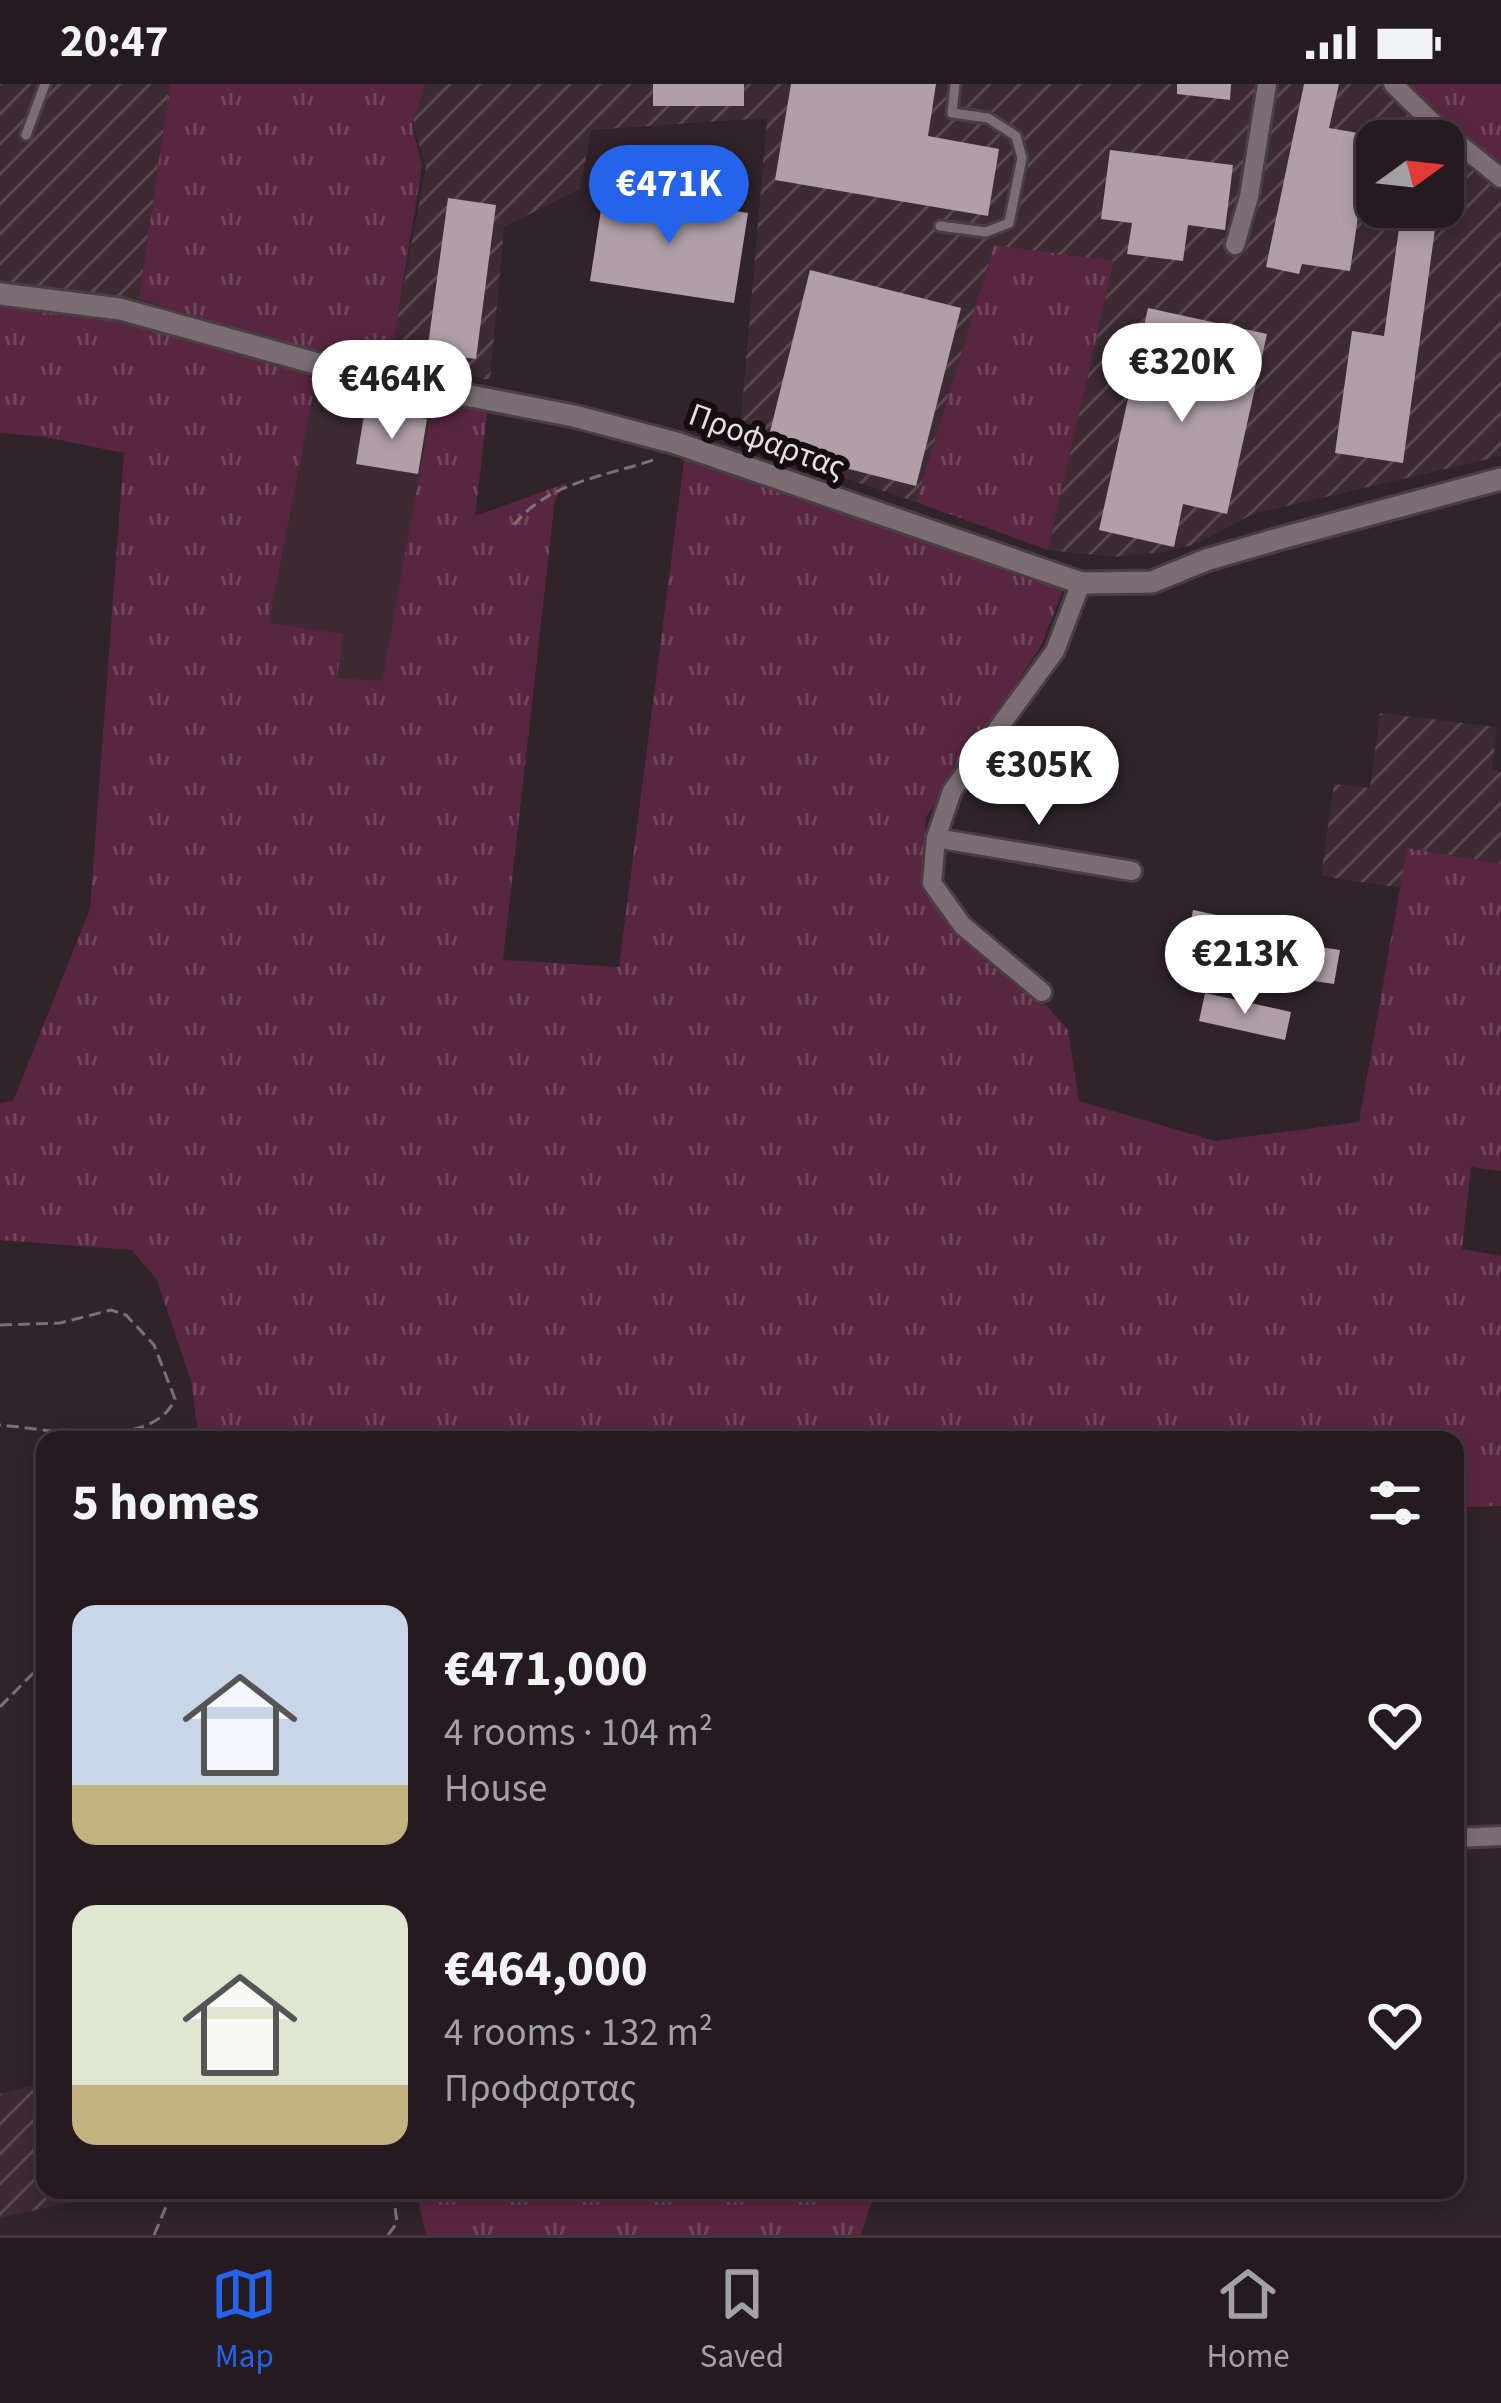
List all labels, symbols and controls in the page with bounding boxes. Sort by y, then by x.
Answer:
text: 20:47 [60,10,169,74]
north arrow [1356,120,1464,228]
map controls [1356,120,1464,228]
pin: €471K [585,145,753,247]
text: €471K [616,156,722,212]
pin: €320K [1098,323,1266,425]
text: €320K [1129,334,1235,390]
pin: €464K [308,340,476,442]
text: €464K [339,351,445,407]
street label: Προφαρτας [682,391,852,491]
pin: €305K [955,726,1123,828]
text: €305K [986,737,1092,793]
pin: €213K [1161,915,1329,1017]
text: €213K [1192,926,1298,982]
text: 5 homes [72,1467,259,1539]
icon: filters [1362,1470,1428,1536]
text: €471,000 [444,1633,648,1705]
icon: home [168,1653,312,1797]
icon: heart [1362,1692,1428,1758]
text: 4 rooms · 104 m² [444,1705,713,1761]
text: House [444,1761,547,1817]
text: €464,000 [444,1933,648,2005]
icon: home [168,1953,312,2097]
icon: heart [1362,1992,1428,2058]
text: 4 rooms · 132 m² [444,2005,713,2061]
text: Προφαρτας [444,2061,637,2117]
tab: Map [211,2261,277,2380]
tab: Saved [700,2261,784,2380]
tab: Home [1207,2261,1290,2380]

